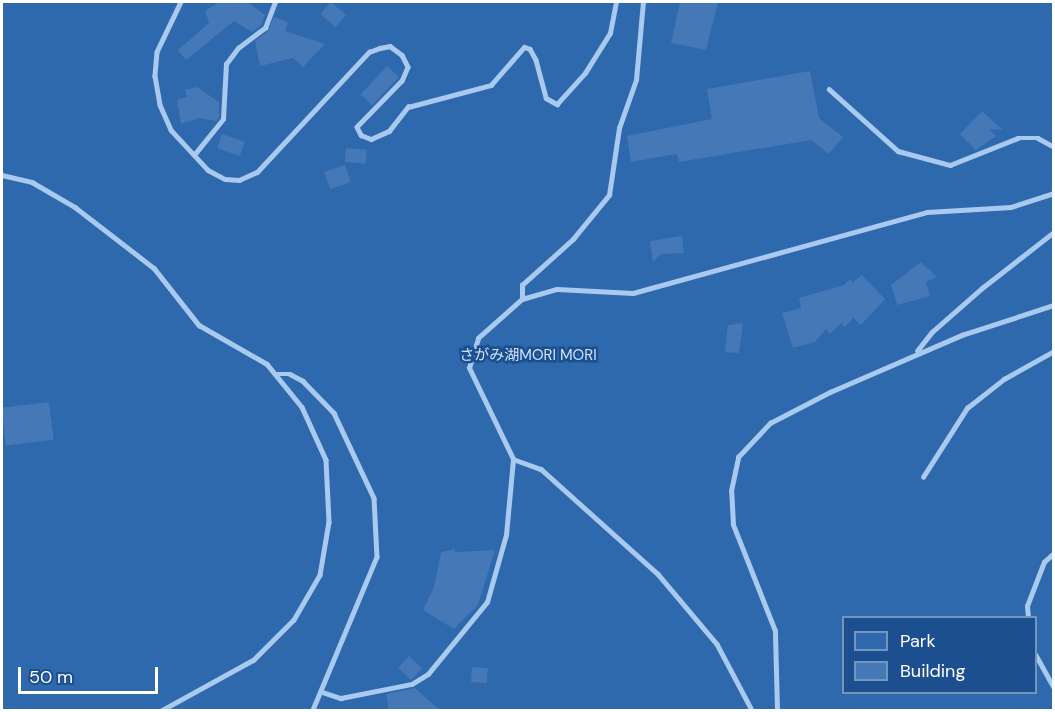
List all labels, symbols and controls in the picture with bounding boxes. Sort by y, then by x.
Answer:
park label: さがみ湖MORI MORI [459,347,597,365]
legend [842,616,1037,694]
text: Park [900,629,936,653]
scale bar [21,655,160,693]
text: Building [900,659,965,683]
text: 50 m [29,665,73,689]

